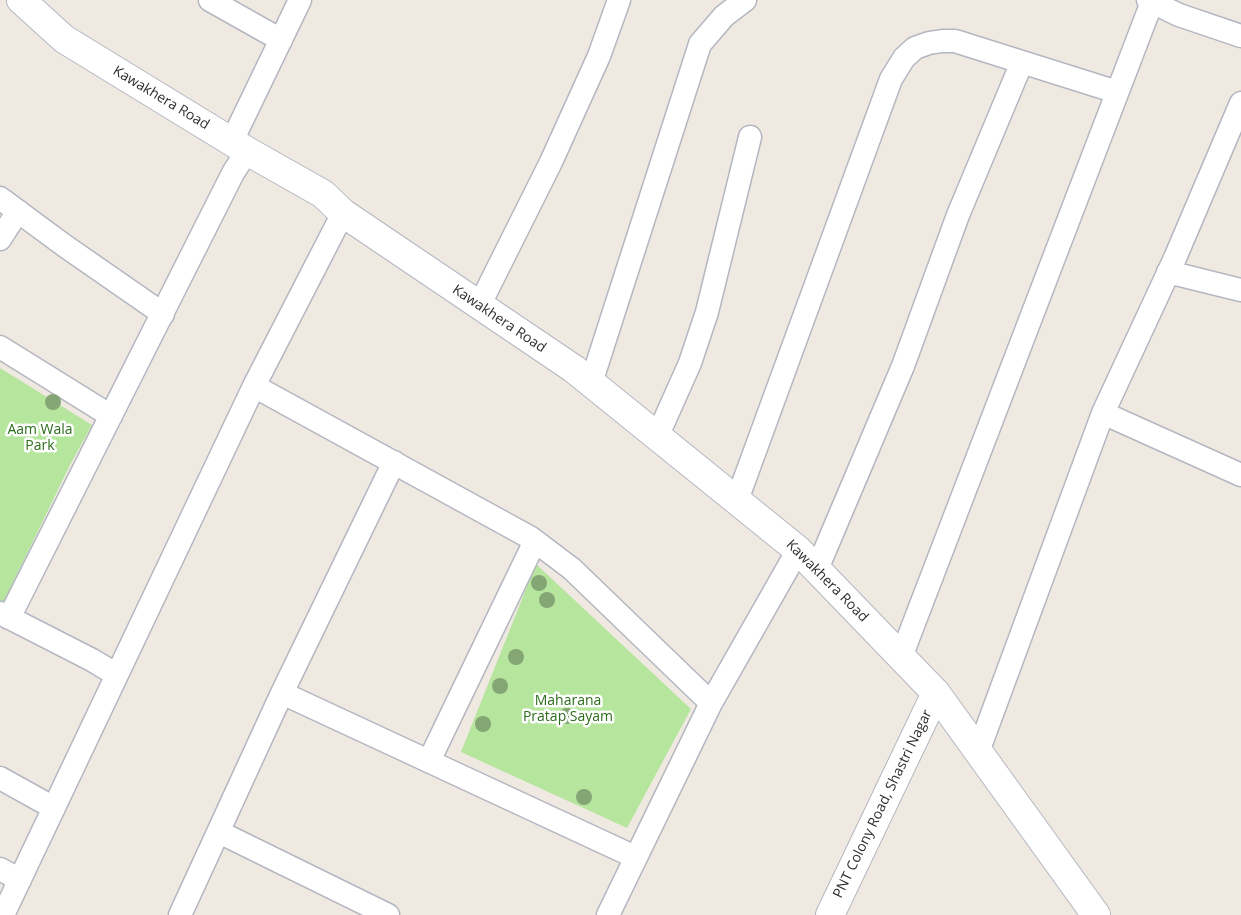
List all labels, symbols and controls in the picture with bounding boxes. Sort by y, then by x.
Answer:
street label: Kawakhera Road [110,63,212,133]
street label: Kawakhera Road [449,281,549,357]
park label: Aam Wala Park [7,422,73,454]
street label: Kawakhera Road [782,536,872,626]
park label: Maharana Pratap Sayam [523,693,613,726]
street label: PNT Colony Road, Shastri Nagar [830,707,936,901]

